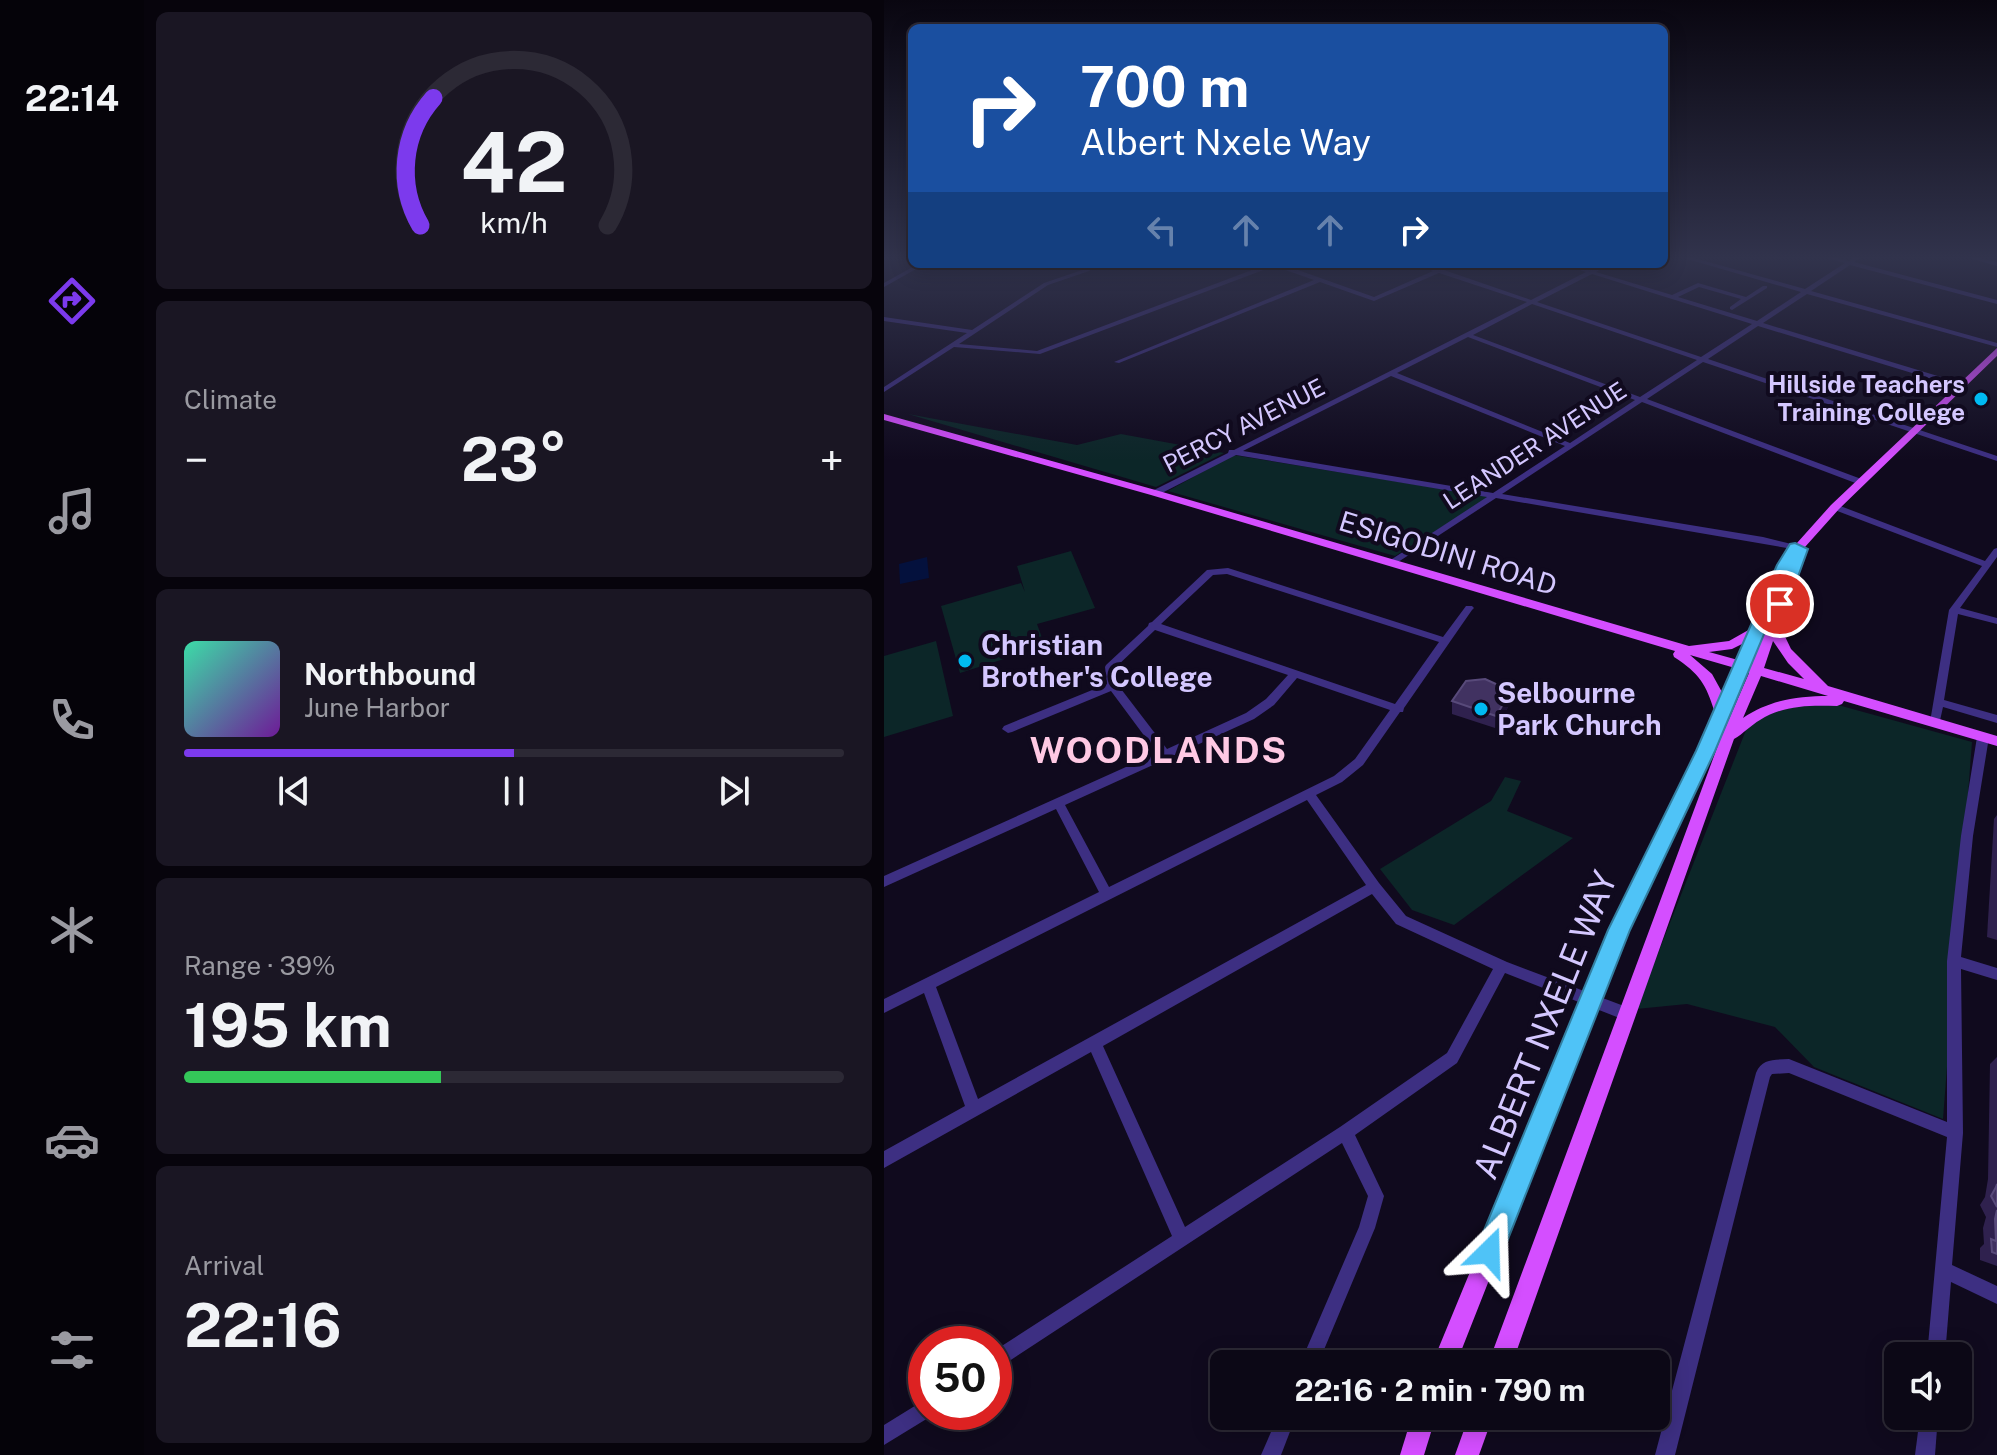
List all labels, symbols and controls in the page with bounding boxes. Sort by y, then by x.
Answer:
text: 700 m [1080,54,1249,120]
icon: right [948,56,1052,160]
text: 22:14 [25,77,119,119]
text: 42 [460,113,568,211]
text: Albert Nxele Way [1080,121,1371,163]
text: km/h [480,206,548,239]
icon: left [1140,208,1184,252]
icon: ahead [1224,208,1268,252]
icon: ahead [1308,208,1352,252]
icon: right [1392,208,1436,252]
icon: directions [44,273,100,329]
place label: Hillside Teachers Training College [1768,370,1965,426]
street label: PERCY AVENUE [1158,372,1329,478]
street label: LEANDER AVENUE [1438,376,1631,515]
text: Climate [184,384,277,415]
marker: Hillside Teachers Training College [1972,390,1990,408]
text: 23° [461,424,567,495]
text: − [184,434,208,486]
text: + [820,434,844,486]
icon: music [44,483,100,539]
street label: ESIGODINI ROAD [1335,504,1561,601]
pin [1746,570,1814,638]
icon: arrive [1758,582,1802,626]
place label: Christian Brother's College [981,628,1213,693]
marker: Christian Brother's College [956,652,974,670]
text: Northbound [304,656,476,692]
place label: Selbourne Park Church [1497,676,1662,741]
icon: phone [44,692,100,748]
text: June Harbor [304,692,450,723]
marker: Selbourne Park Church [1472,700,1490,718]
district label: WOODLANDS [1030,729,1288,771]
icon: previous [272,769,316,813]
icon: pause [492,769,536,813]
icon: next [712,769,756,813]
street label: ALBERT NXELE WAY [1465,865,1625,1185]
icon: climate [44,902,100,958]
text: Range · 39% [184,950,335,981]
text: 195 km [184,990,392,1061]
icon: car [44,1112,100,1168]
position arrow [1447,1210,1531,1294]
text: Arrival [184,1250,264,1281]
text: 22:16 [184,1290,342,1361]
icon: filters [44,1322,100,1378]
speed limit sign: 50 [908,1326,1012,1430]
map controls [1884,1342,1972,1430]
button: sound [1884,1342,1972,1430]
text: 22:16 · 2 min · 790 m [1295,1372,1585,1408]

